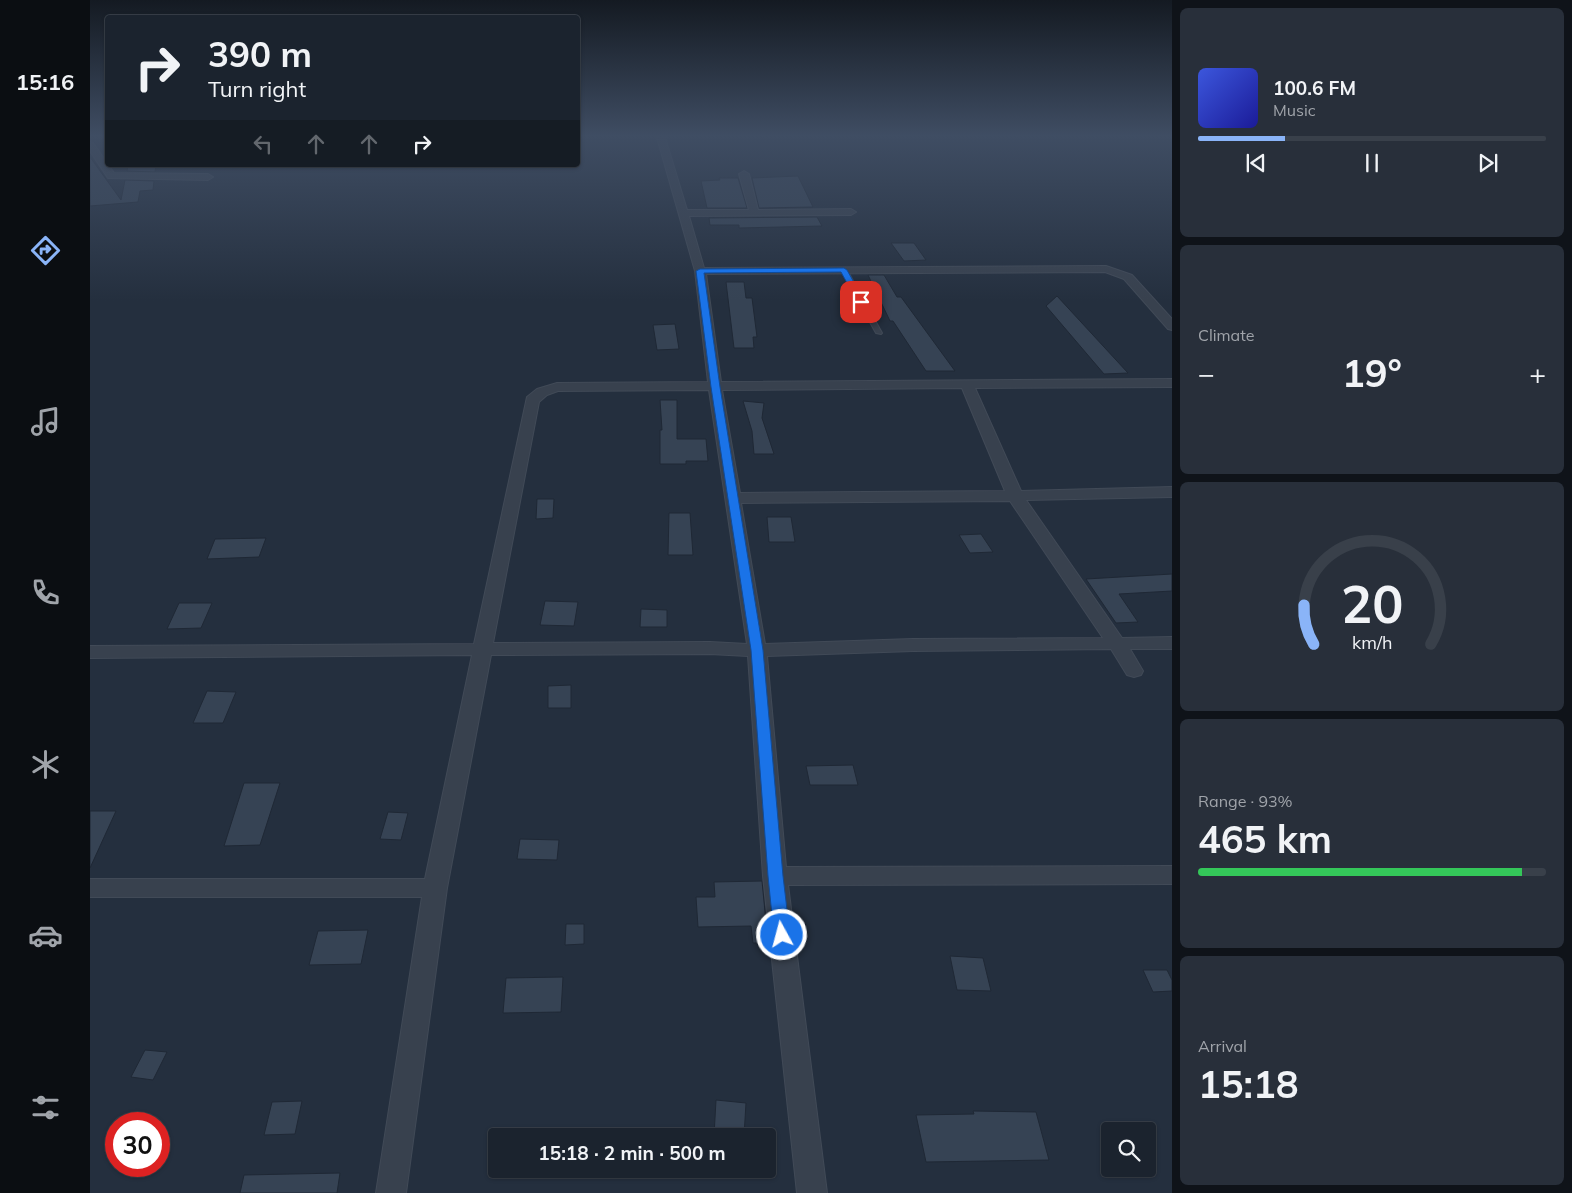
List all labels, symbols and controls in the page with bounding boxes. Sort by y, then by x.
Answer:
text: 390 m [208,32,312,76]
icon: right [125,35,190,100]
text: 15:16 [16,68,74,96]
text: Turn right [208,75,306,103]
text: 100.6 FM [1273,76,1356,100]
text: Music [1273,100,1316,120]
icon: left [249,130,277,158]
icon: ahead [302,130,330,158]
icon: ahead [355,130,383,158]
icon: right [408,130,436,158]
icon: previous [1242,149,1270,177]
icon: pause [1358,149,1386,177]
icon: next [1474,149,1502,177]
icon: directions [28,233,63,268]
pin [840,281,882,323]
icon: arrive [847,288,875,316]
text: Climate [1198,325,1254,345]
text: 19° [1342,349,1402,397]
text: − [1198,356,1215,391]
text: + [1529,356,1546,391]
icon: music [28,404,63,439]
text: 20 [1341,571,1403,636]
icon: phone [28,575,63,610]
text: km/h [1352,631,1392,653]
icon: climate [28,747,63,782]
text: Range · 93% [1198,791,1293,811]
text: 465 km [1198,815,1332,863]
position arrow [755,908,807,960]
icon: car [28,918,63,953]
text: Arrival [1198,1036,1247,1056]
text: 15:18 [1198,1060,1299,1108]
icon: filters [28,1090,63,1125]
speed limit sign: 30 [105,1112,170,1177]
map controls [1101,1122,1156,1177]
button: search [1101,1122,1156,1177]
text: 15:18 · 2 min · 500 m [538,1141,726,1165]

